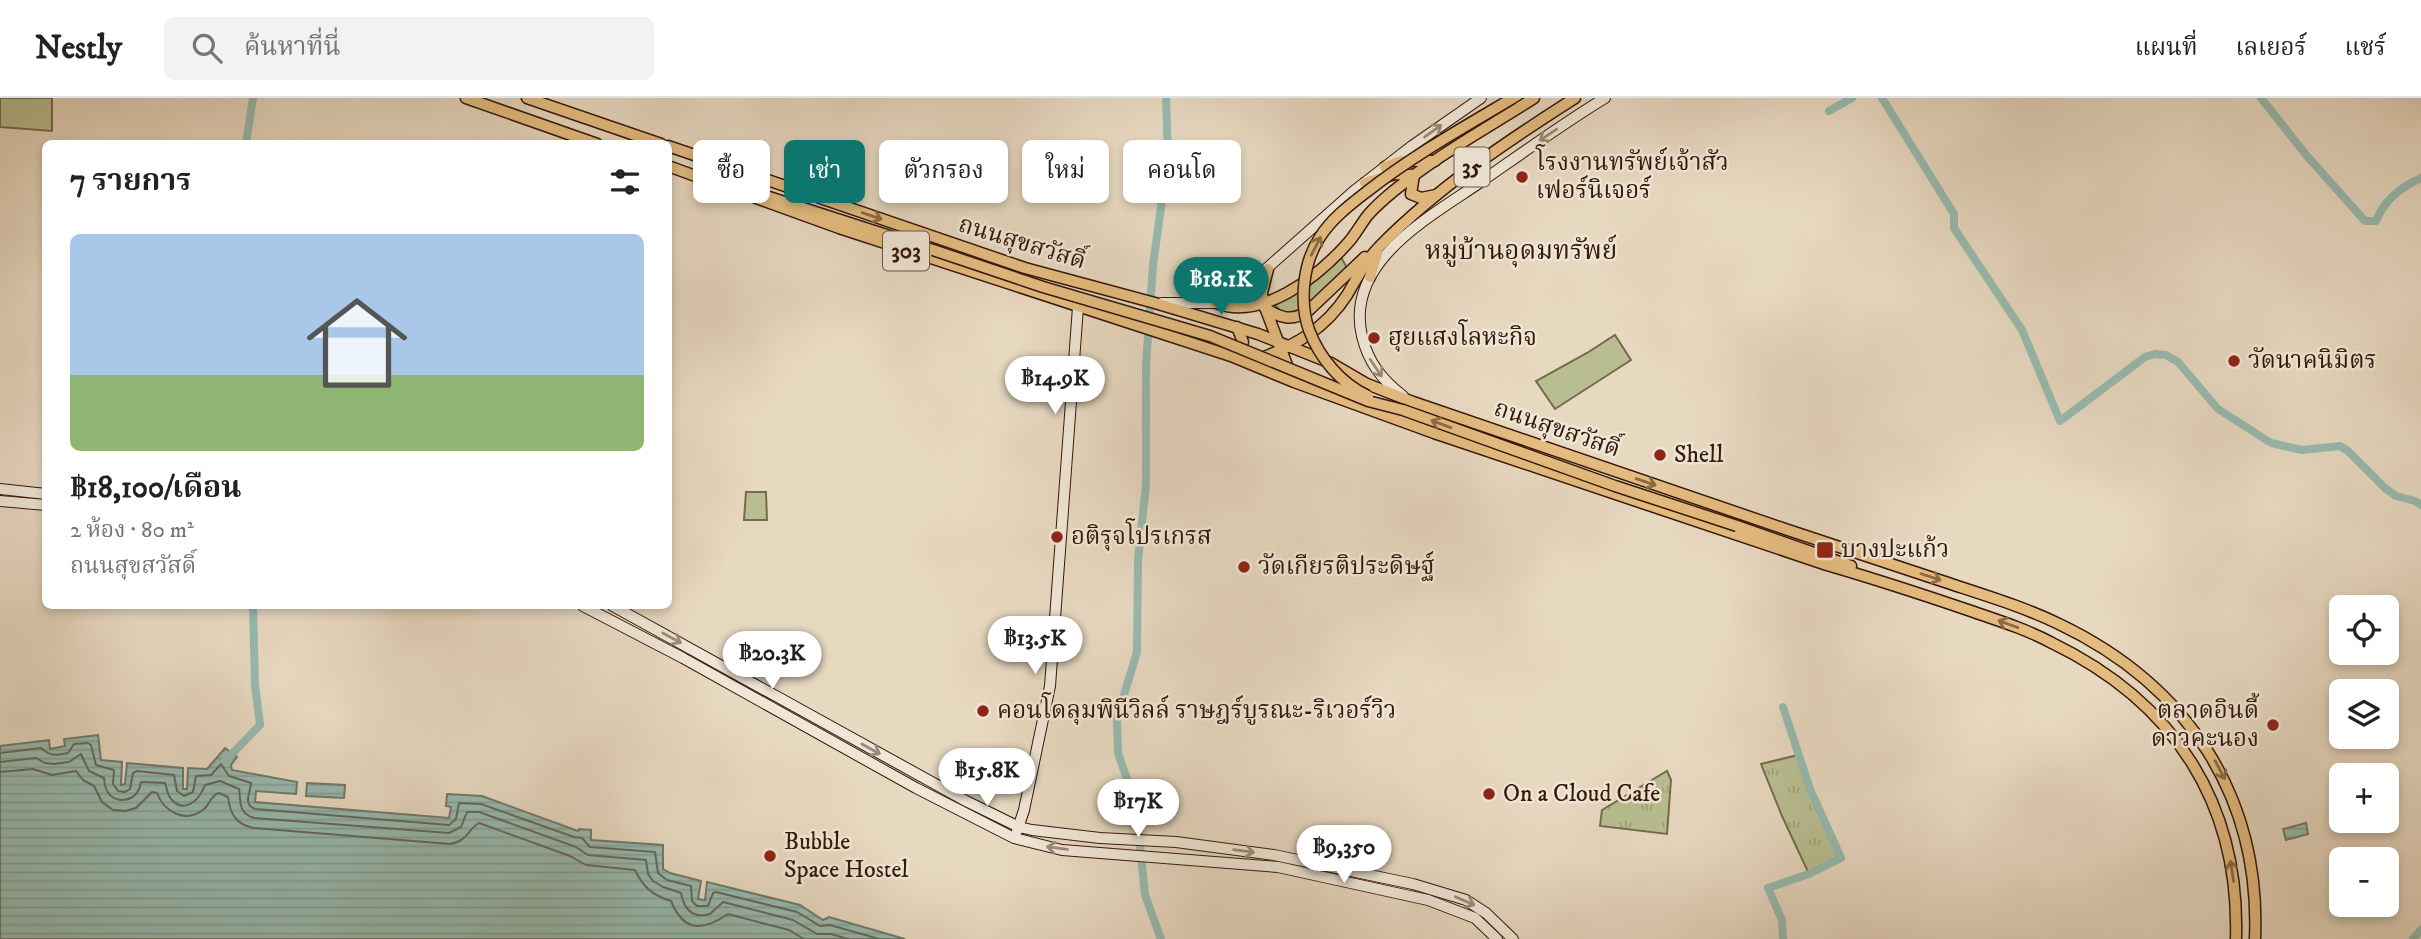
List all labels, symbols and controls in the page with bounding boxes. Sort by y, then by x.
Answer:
search box [164,17,654,80]
text: Nestly [35,28,122,69]
icon: search [188,29,226,67]
text: ค้นหาที่นี่ [244,31,341,64]
text: แผนที่ [2135,33,2198,63]
text: เลเยอร์ [2236,33,2307,63]
text: แชร์ [2345,33,2386,63]
one-way arrow [1423,124,1442,138]
one-way arrow [1539,128,1558,143]
chip: ซื้อ [693,140,770,203]
chip: เช่า [784,140,865,203]
chip: ตัวกรอง [879,140,1008,203]
chip: ใหม่ [1022,140,1109,203]
chip: คอนโด [1123,140,1241,203]
place label: โรงงานทรัพย์เจ้าสัว เฟอร์นิเจอร์ [1535,144,1729,206]
road number: 35 [1454,148,1490,186]
text: 7 รายการ [70,163,191,200]
icon: filters [606,163,644,201]
marker: โรงงานทรัพย์เจ้าสัว เฟอร์นิเจอร์ [1514,169,1530,185]
street label: ถนนสุขสวัสดิ์ [955,206,1092,277]
one-way arrow [861,210,883,223]
road number: 303 [883,232,929,270]
district label: หมู่บ้านอุดมทรัพย์ [1425,234,1617,268]
one-way arrow [1310,236,1324,256]
pin: ฿18.1K [1164,258,1278,317]
text: ฿18.1K [1190,265,1252,294]
icon: home [294,280,420,406]
place label: ฮุยแสงโลหะกิจ [1388,319,1537,353]
marker: ฮุยแสงโลหะกิจ [1366,330,1382,346]
place label: วัดนาคนิมิตร [2248,346,2376,376]
marker: วัดนาคนิมิตร [2226,353,2242,369]
pin: ฿14.9K [998,356,1112,416]
one-way arrow [1368,358,1383,377]
text: ฿14.9K [1021,364,1089,393]
street label: ถนนสุขสวัสดิ์ [1490,390,1626,465]
one-way arrow [1430,417,1452,430]
place label: Shell [1674,440,1724,470]
marker: Shell [1652,447,1668,463]
text: ฿18,100/เดือน [70,470,241,507]
one-way arrow [1634,477,1656,489]
text: 2 ห้อง · 80 m² [70,516,194,545]
place label: อติรุจโปรเกรส [1071,518,1212,552]
marker: อติรุจโปรเกรส [1049,529,1065,545]
place label: บางปะแก้ว [1841,535,1949,565]
marker: บางปะแก้ว [1815,540,1835,560]
place label: วัดเกียรติประดิษฐ์ [1258,550,1435,582]
text: ถนนสุขสวัสดิ์ [70,552,196,581]
marker: วัดเกียรติประดิษฐ์ [1236,559,1252,575]
one-way arrow [1920,572,1942,585]
map controls [2329,595,2399,917]
button: locate [2329,595,2399,665]
pin: ฿13.5K [978,616,1092,676]
one-way arrow [1998,617,2020,630]
text: ฿13.5K [1004,624,1066,653]
one-way arrow [662,631,682,645]
pin: ฿20.3K [715,632,829,691]
text: ฿20.3K [739,639,805,668]
button: layers [2329,679,2399,749]
place label: คอนโดลุมพินีวิลล์ ราษฎร์บูรณะ-ริเวอร์วิว [997,692,1396,726]
place label: ตลาดอินดี้ ดาวคะนอง [2151,692,2260,754]
marker: คอนโดลุมพินีวิลล์ ราษฎร์บูรณะ-ริเวอร์วิว [975,703,991,719]
marker: ตลาดอินดี้ ดาวคะนอง [2265,717,2281,733]
one-way arrow [861,742,881,756]
pin: ฿15.8K [930,748,1044,808]
text: ฿15.8K [954,756,1020,785]
one-way arrow [2214,759,2227,780]
button: + [2329,763,2399,833]
place label: On a Cloud Cafe [1503,779,1660,809]
pin: ฿17K [1097,780,1179,839]
marker: On a Cloud Cafe [1481,786,1497,802]
text: ฿17K [1113,787,1163,816]
pin: ฿9,350 [1287,826,1401,885]
place label: Bubble Space Hostel [784,827,909,885]
text: ฿9,350 [1313,833,1375,862]
one-way arrow [1046,841,1069,854]
one-way arrow [1232,845,1255,858]
button: − [2329,847,2399,917]
marker: Bubble Space Hostel [762,848,778,864]
one-way arrow [2225,860,2238,883]
one-way arrow [1454,895,1475,908]

